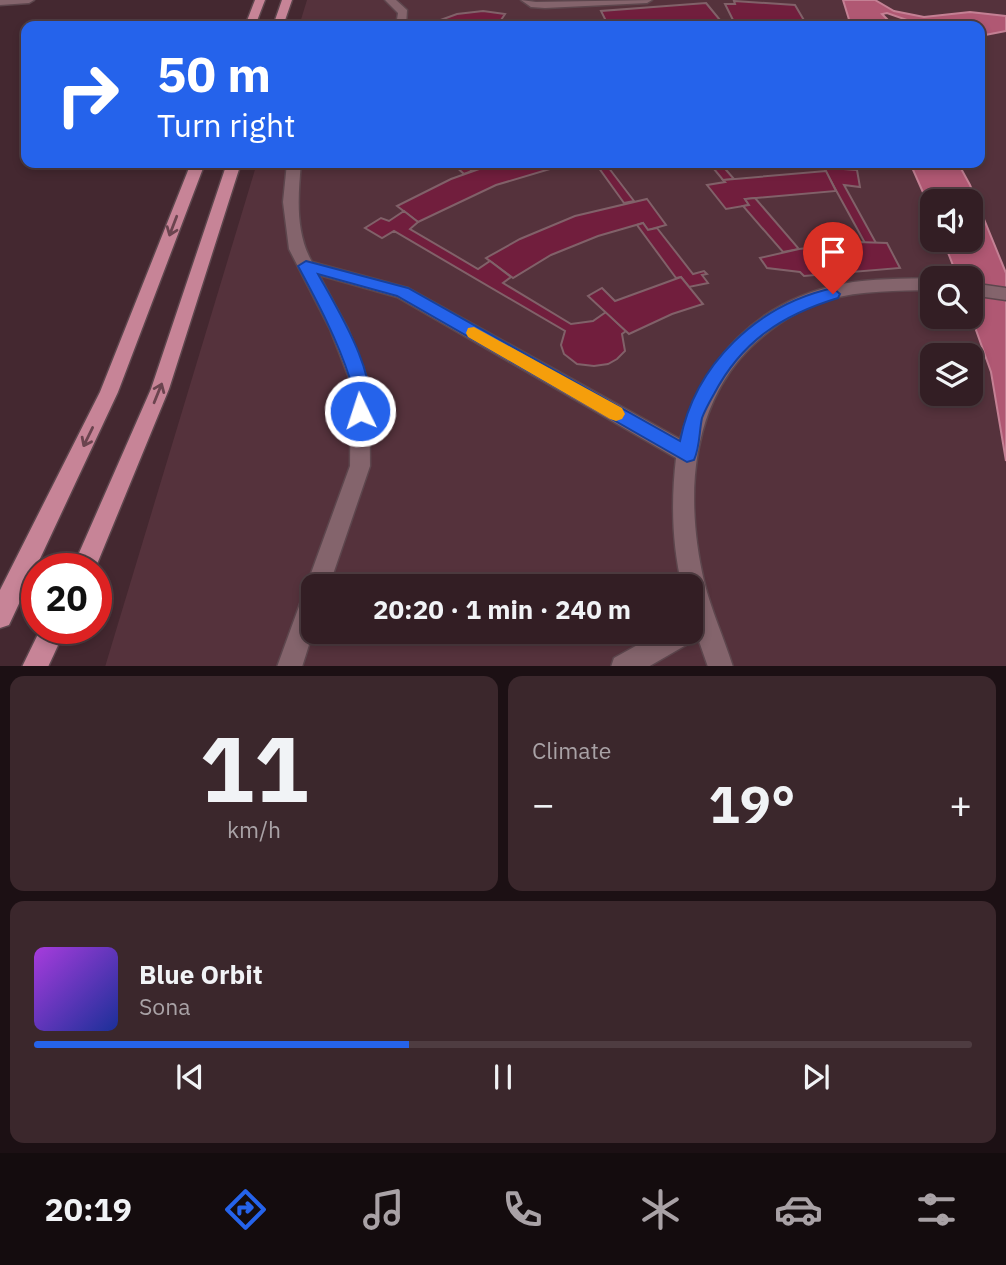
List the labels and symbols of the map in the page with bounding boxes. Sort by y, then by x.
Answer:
one-way arrow [166,215,179,237]
pin [803,222,863,294]
position arrow [323,374,397,448]
one-way arrow [153,383,166,405]
one-way arrow [80,426,94,447]
speed limit sign: 20 [21,553,112,644]

